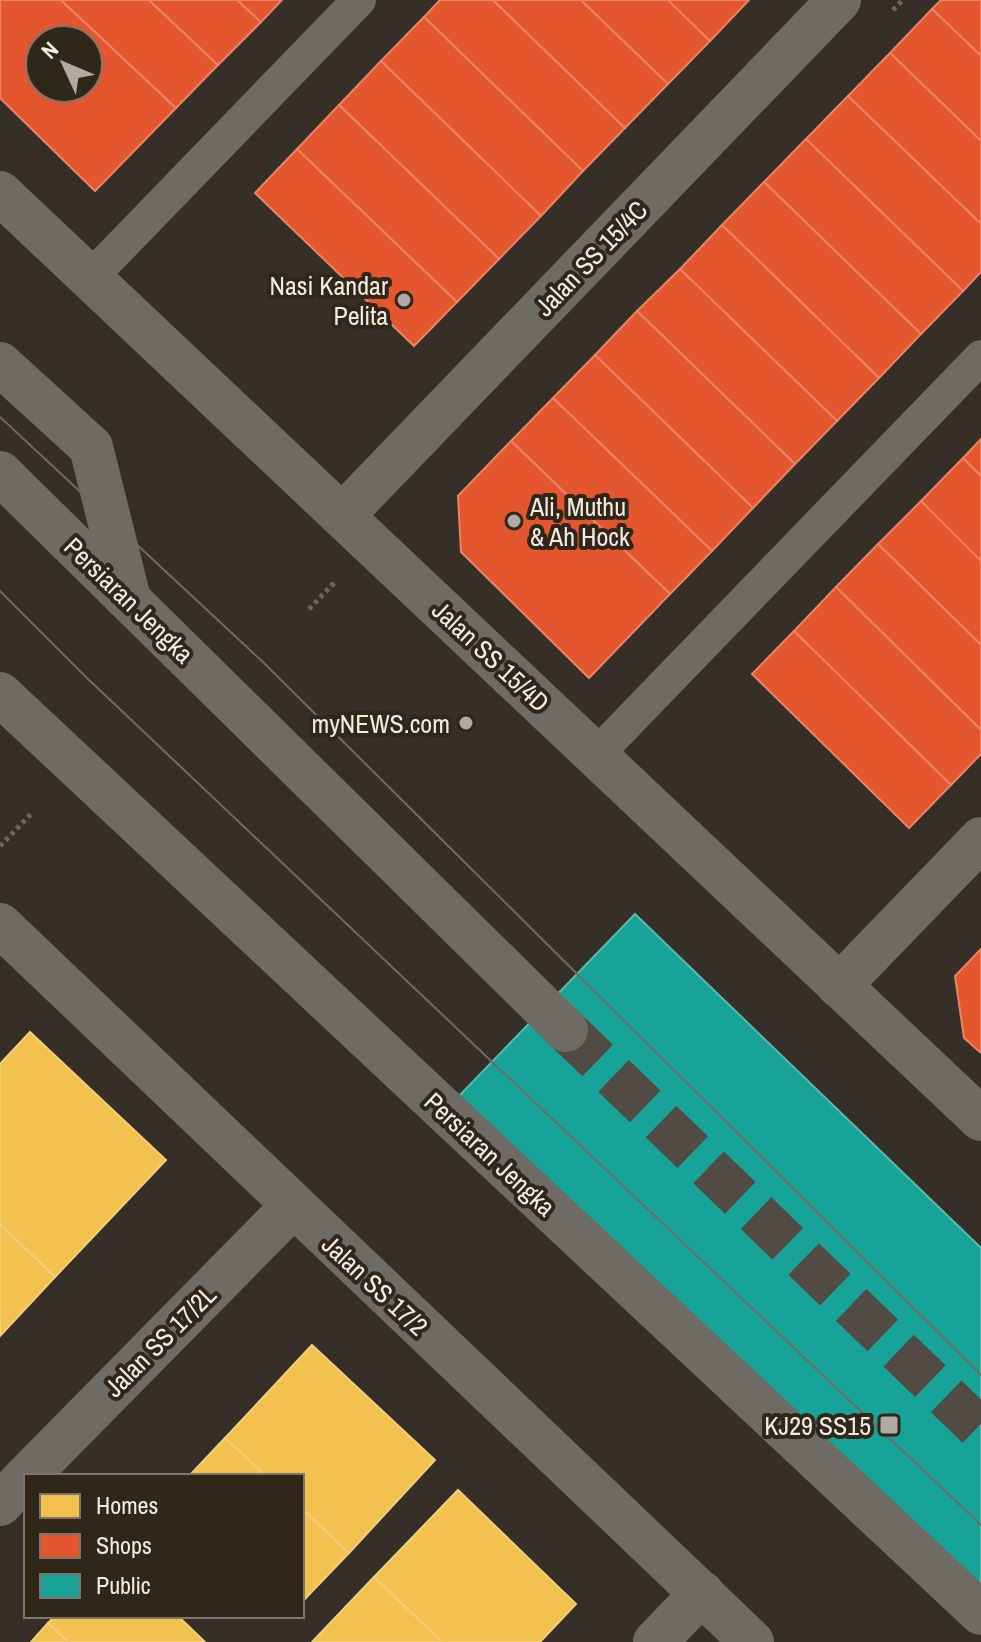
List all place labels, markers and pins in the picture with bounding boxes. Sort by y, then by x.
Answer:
place label: Nasi Kandar Pelita [269,268,388,333]
marker: Nasi Kandar Pelita [395,291,413,309]
place label: Ali, Muthu & Ah Hock [529,489,630,554]
marker: Ali, Muthu & Ah Hock [505,512,523,530]
place label: myNEWS.com [311,706,450,741]
marker: myNEWS.com [457,714,475,732]
place label: KJ29 SS15 [764,1408,871,1443]
marker: KJ29 SS15 [878,1414,900,1436]

